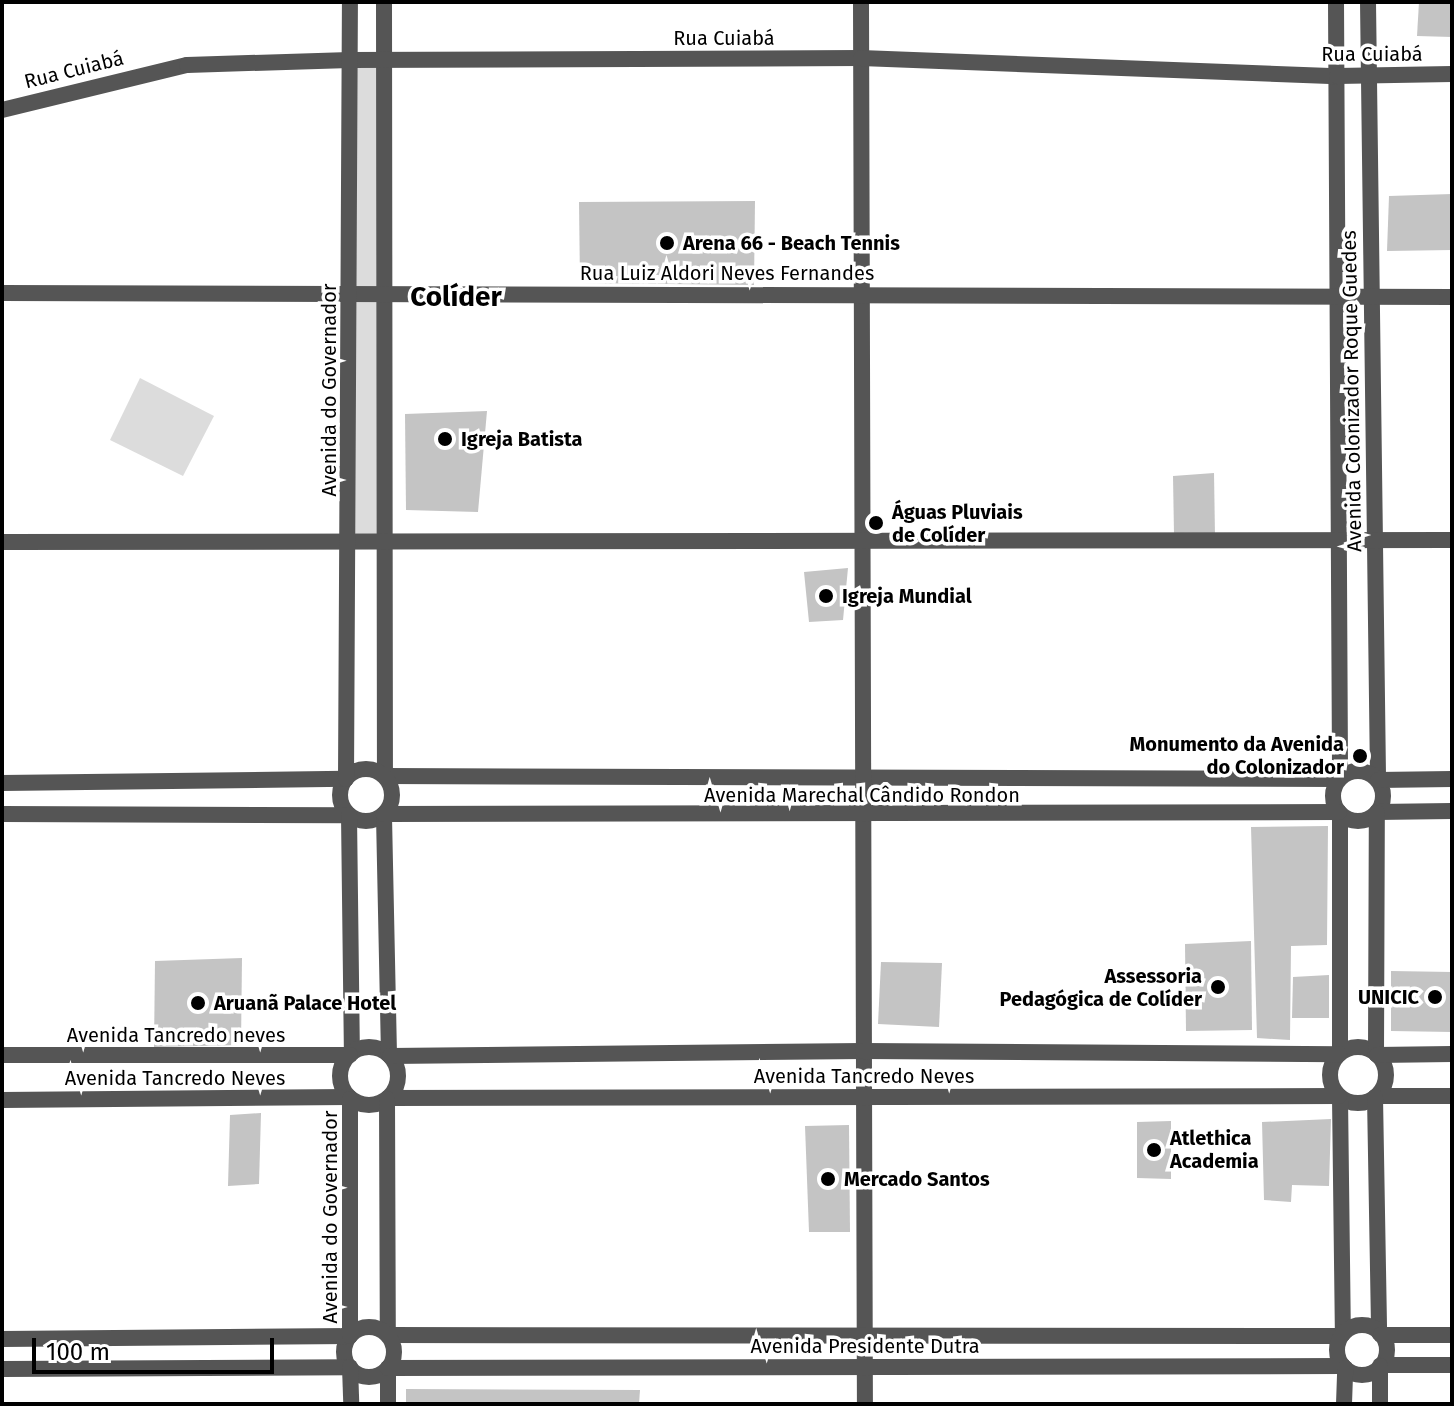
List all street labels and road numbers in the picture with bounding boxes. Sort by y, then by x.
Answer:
street label: Rua Cuiabá [673,26,775,50]
street label: Rua Cuiabá [1321,42,1423,66]
street label: Rua Cuiabá [22,46,126,94]
street label: Avenida Colonizador Roque Guedes [1337,230,1367,552]
street label: Rua Luiz Aldori Neves Fernandes [580,261,874,285]
street label: Avenida do Governador [317,283,341,497]
street label: Avenida Marechal Cândido Rondon [704,783,1020,807]
street label: Avenida Tancredo neves [67,1023,285,1047]
street label: Avenida Tancredo Neves [754,1064,974,1088]
street label: Avenida Tancredo Neves [65,1066,285,1090]
street label: Avenida do Governador [318,1110,342,1324]
street label: Avenida Presidente Dutra [750,1334,980,1358]

